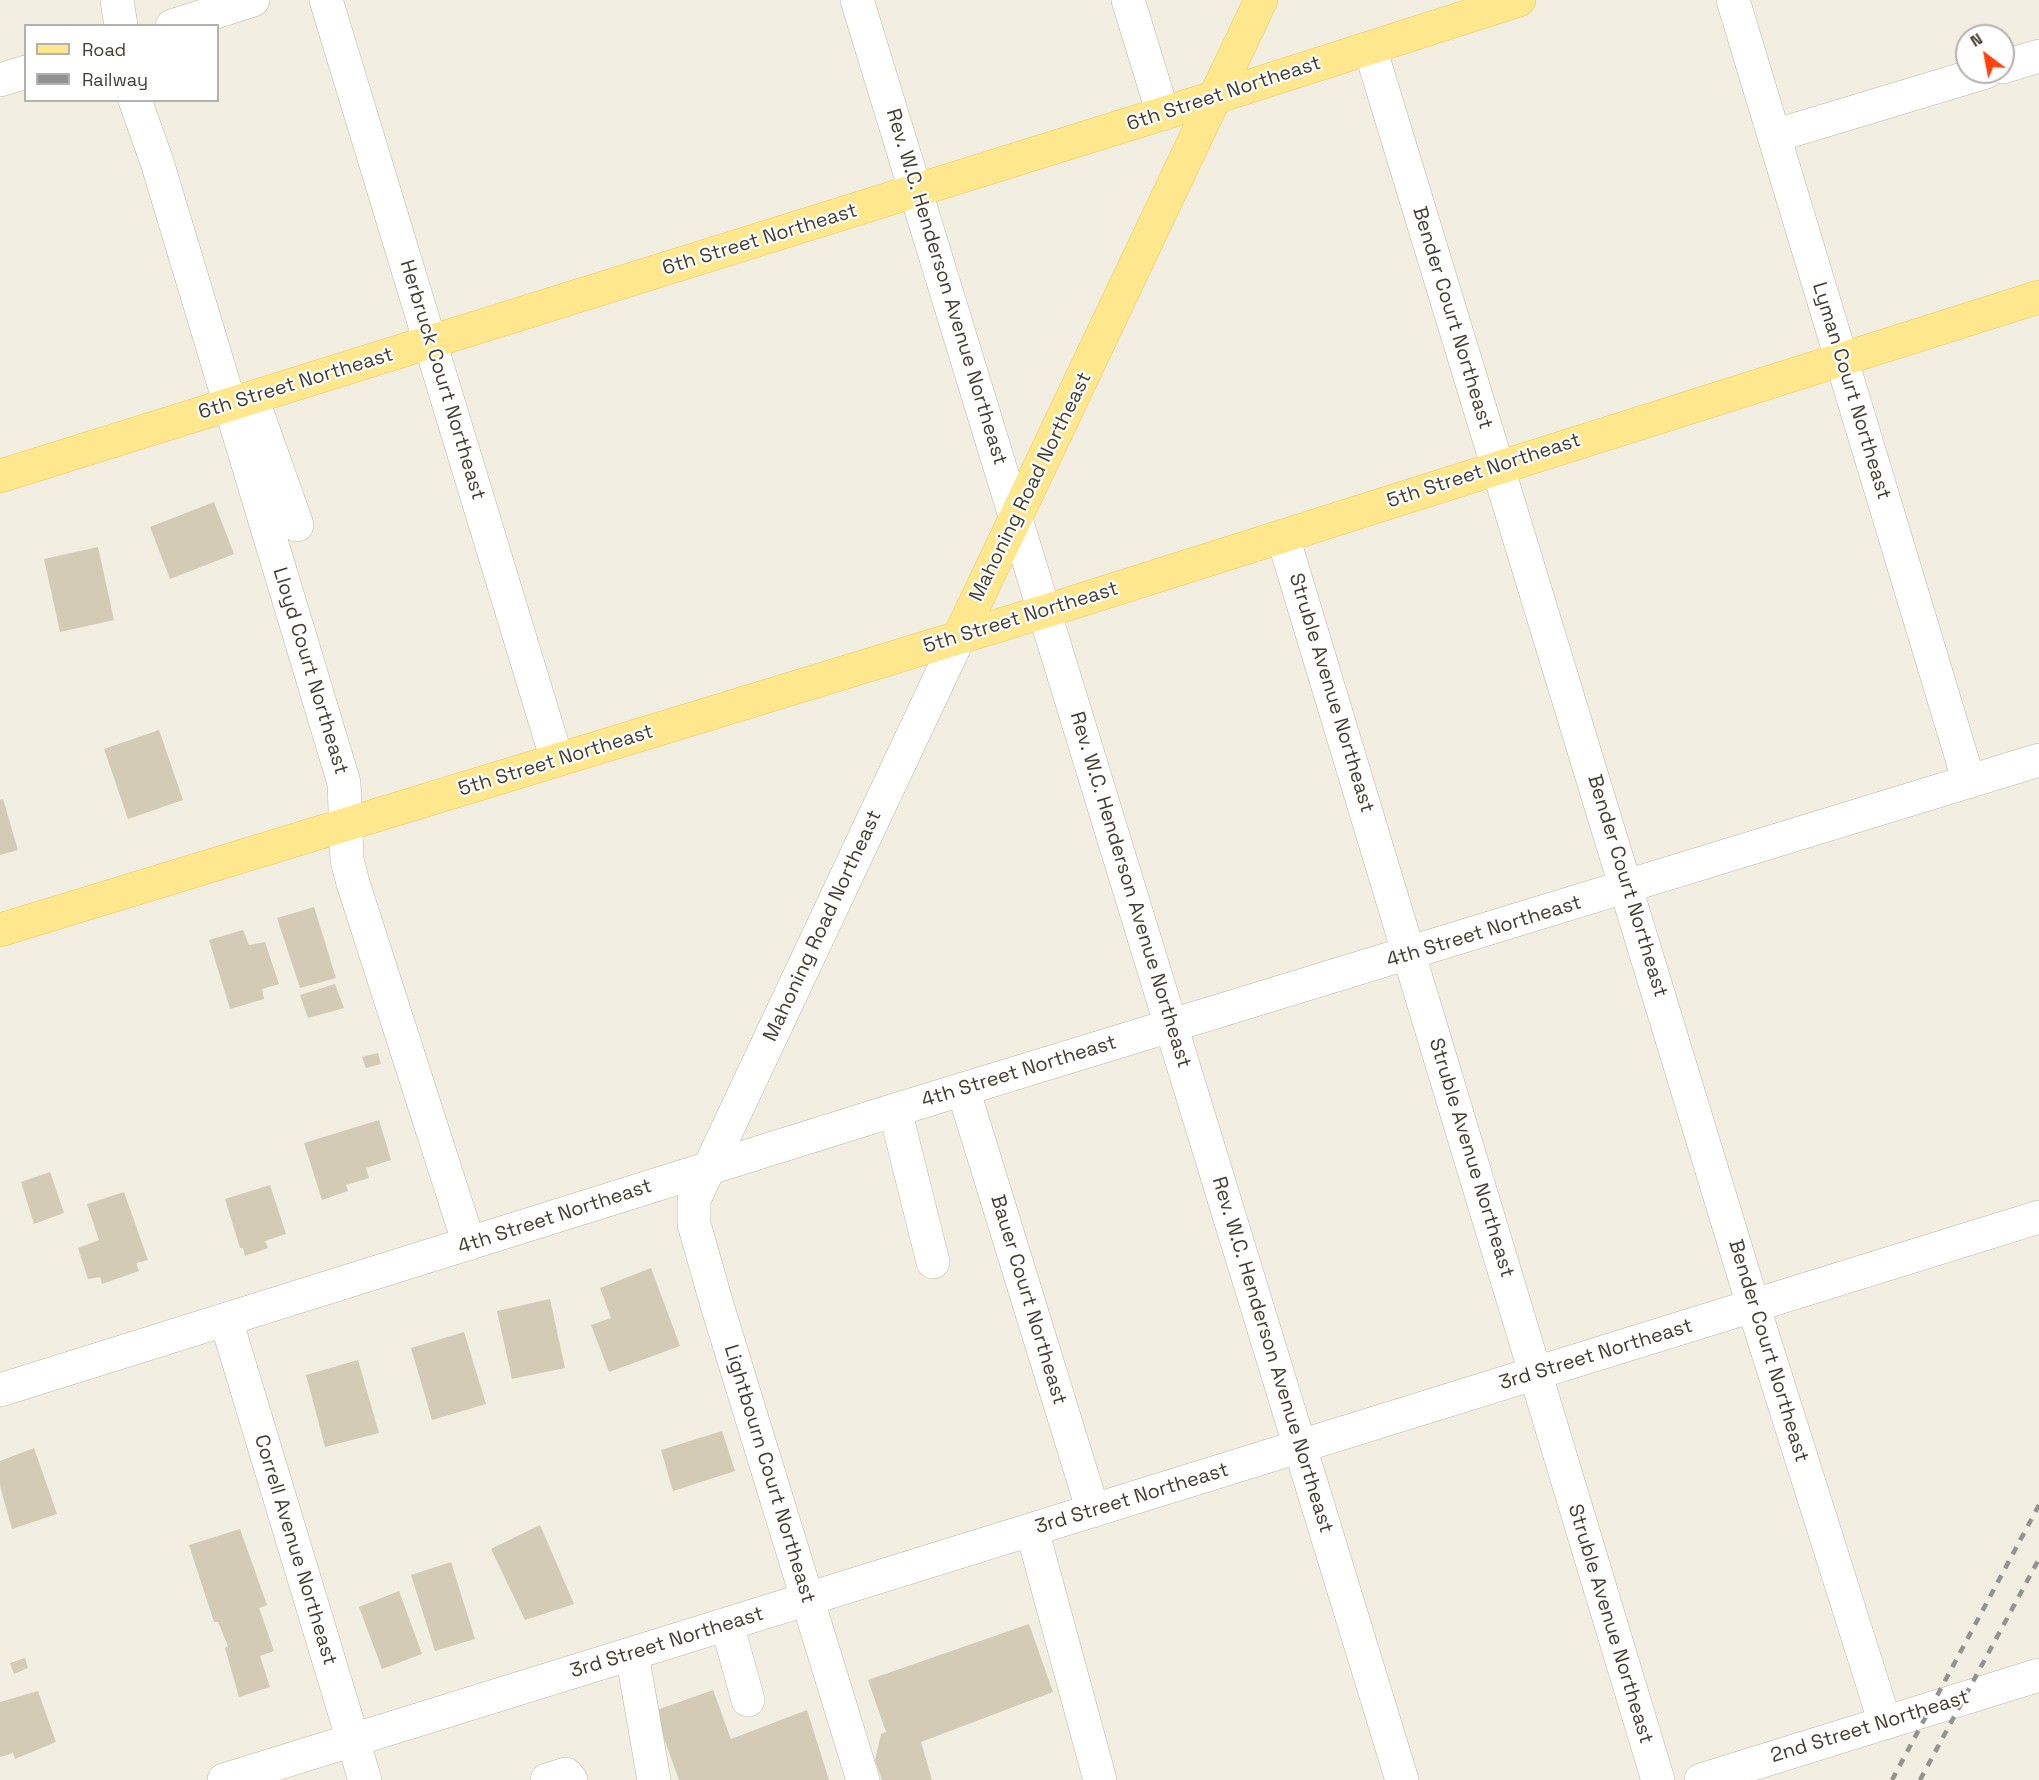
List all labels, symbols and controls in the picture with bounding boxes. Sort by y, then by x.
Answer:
legend [24,24,219,102]
north arrow [1955,24,2015,84]
text: N [1966,28,1986,52]
text: Road [82,38,126,61]
street label: 6th Street Northeast [1124,51,1324,137]
text: Railway [82,68,148,91]
street label: Rev. W.C. Henderson Avenue Northeast [880,106,1012,468]
street label: 6th Street Northeast [660,199,860,281]
street label: Bender Court Northeast [1407,204,1497,432]
street label: Herbruck Court Northeast [394,257,490,503]
street label: Lyman Court Northeast [1807,279,1895,503]
street label: 6th Street Northeast [196,343,396,425]
street label: Mahoning Road Northeast [965,368,1097,606]
street label: 5th Street Northeast [1384,428,1584,514]
street label: Lloyd Court Northeast [267,565,353,777]
street label: Struble Avenue Northeast [1283,570,1379,816]
street label: 5th Street Northeast [921,577,1121,659]
street label: Rev. W.C. Henderson Avenue Northeast [1064,709,1196,1071]
street label: 5th Street Northeast [456,720,656,802]
street label: Bender Court Northeast [1582,772,1672,1000]
street label: Mahoning Road Northeast [759,807,887,1045]
street label: 4th Street Northeast [1384,891,1584,973]
street label: 4th Street Northeast [919,1031,1119,1113]
street label: Struble Avenue Northeast [1423,1035,1519,1281]
street label: 4th Street Northeast [455,1174,655,1260]
street label: Rev. W.C. Henderson Avenue Northeast [1206,1174,1338,1536]
street label: Bauer Court Northeast [985,1192,1071,1408]
street label: Bender Court Northeast [1723,1237,1813,1465]
street label: 3rd Street Northeast [1496,1314,1696,1396]
street label: Lightbourn Court Northeast [718,1342,820,1606]
street label: Correll Avenue Northeast [248,1432,342,1668]
street label: 3rd Street Northeast [1032,1458,1232,1540]
street label: Struble Avenue Northeast [1562,1501,1658,1747]
street label: 3rd Street Northeast [567,1602,767,1684]
street label: 2nd Street Northeast [1768,1685,1972,1769]

